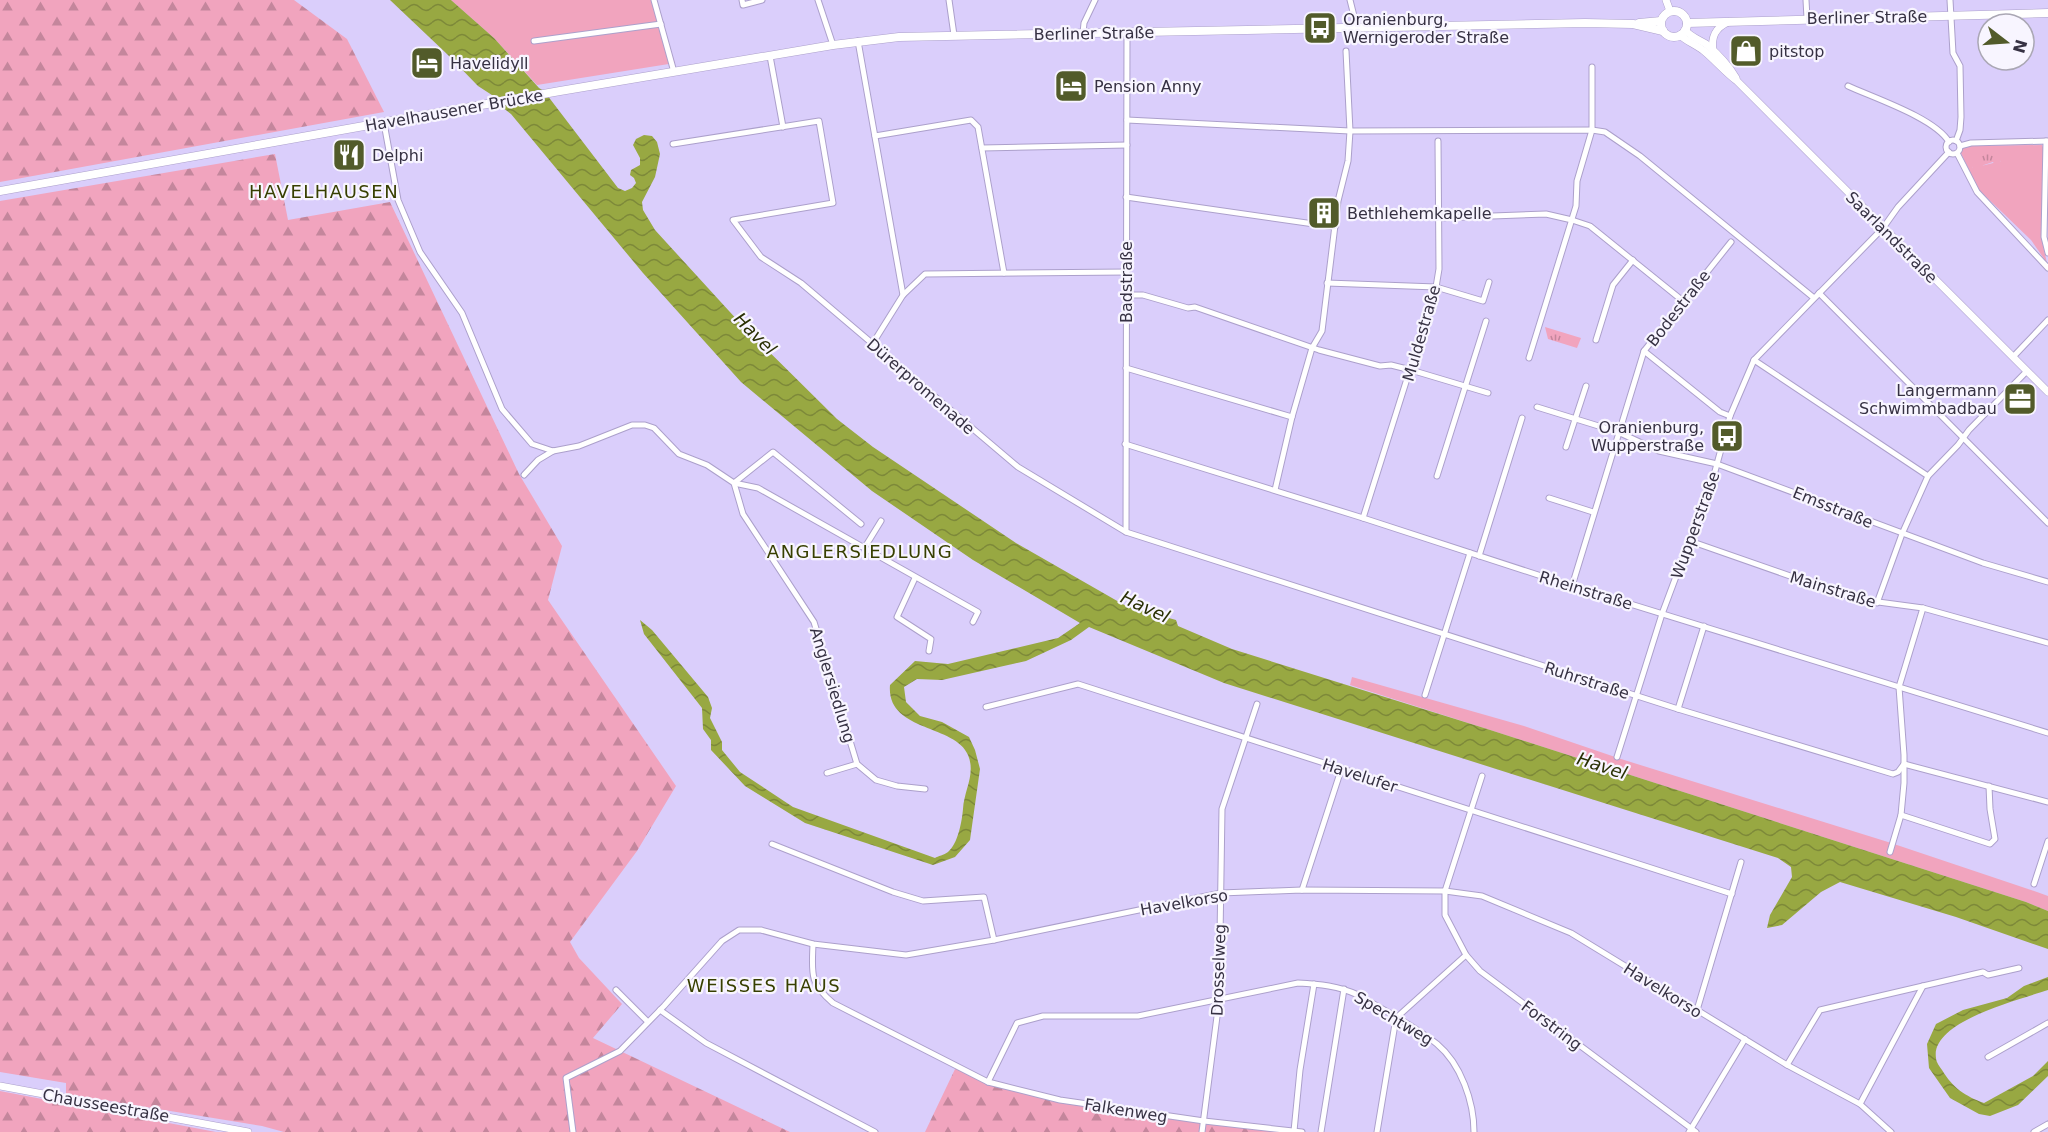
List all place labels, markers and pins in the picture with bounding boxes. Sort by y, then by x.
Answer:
bus stop icon: Oranienburg, Wernigeroder Straße [1302,10,1338,46]
place label: Oranienburg, Wernigeroder Straße [1343,10,1509,47]
shop icon: pitstop [1728,33,1764,69]
place label: pitstop [1769,42,1824,61]
hotel icon: Havelidyll [409,45,445,81]
place label: Havelidyll [450,54,529,73]
hotel icon: Pension Anny [1053,68,1089,104]
place label: Pension Anny [1094,77,1202,96]
restaurant icon: Delphi [331,137,367,173]
place label: Delphi [372,146,423,165]
building icon: Bethlehemkapelle [1306,195,1342,231]
place label: Bethlehemkapelle [1347,204,1492,223]
place label: Langermann Schwimmbadbau [1859,381,1997,418]
office icon: Langermann Schwimmbadbau [2002,381,2038,417]
place label: Oranienburg, Wupperstraße [1591,418,1704,455]
bus stop icon: Oranienburg, Wupperstraße [1709,418,1745,454]

